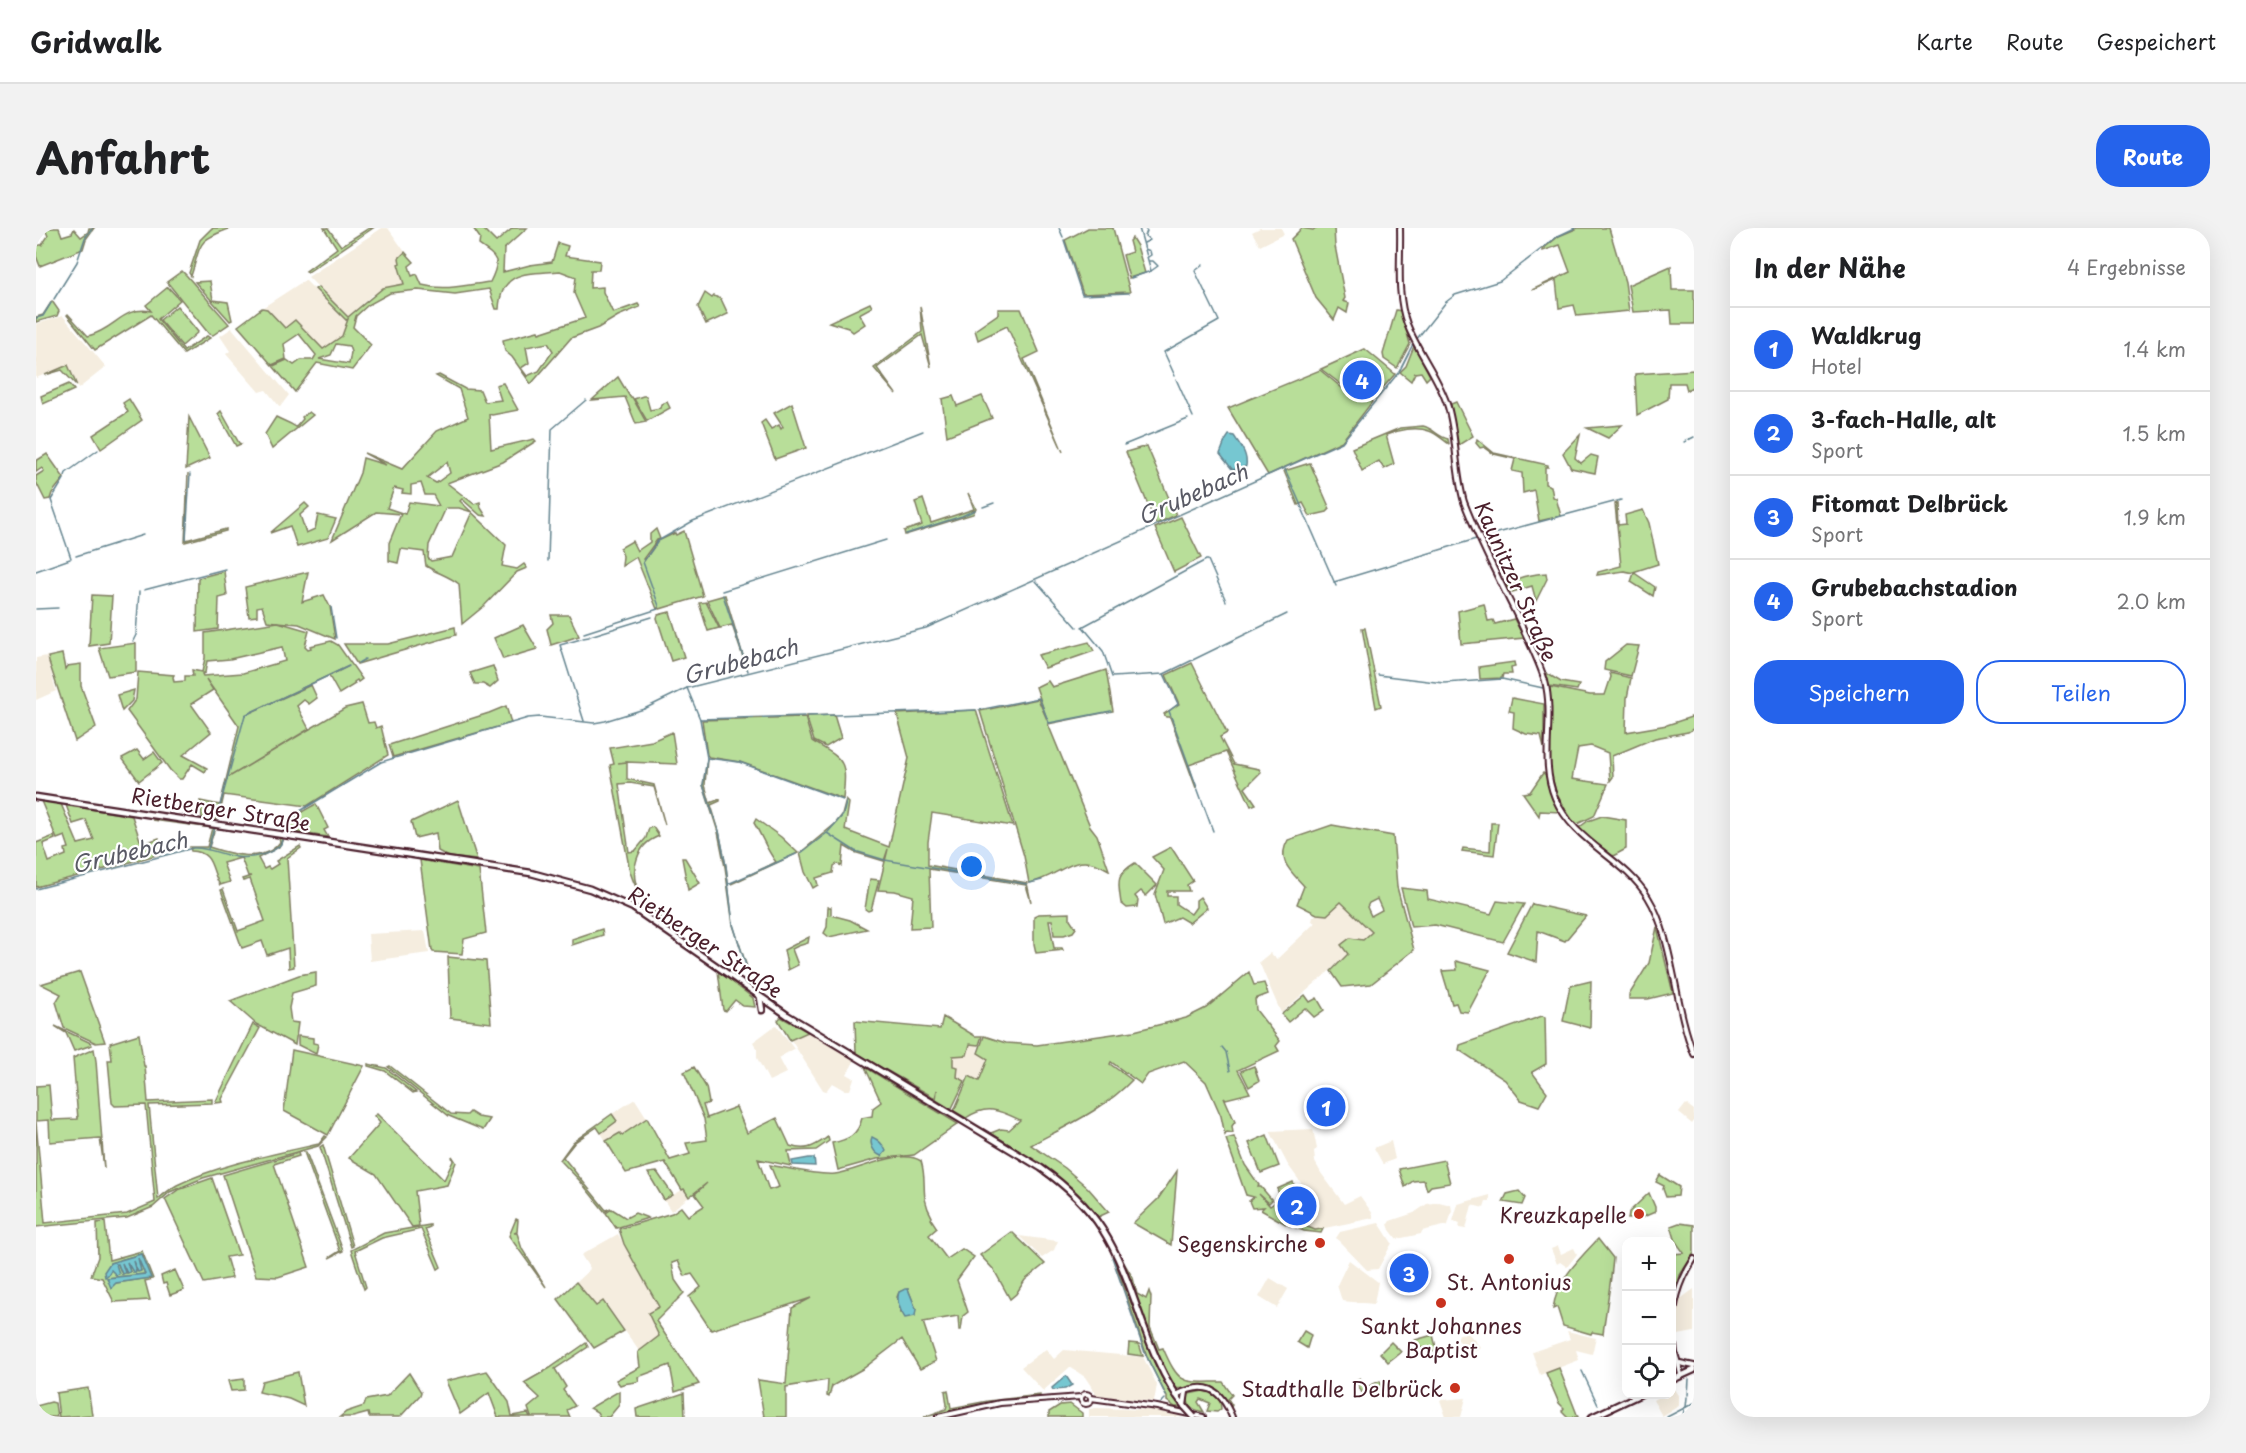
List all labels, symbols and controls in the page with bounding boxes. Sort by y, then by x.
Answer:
text: Gridwalk [30,20,162,63]
text: Karte [1916,25,1973,57]
text: Route [2006,25,2064,57]
text: Gespeichert [2097,25,2216,57]
text: Anfahrt [36,125,210,188]
button: Route [2096,125,2210,187]
text: In der Nähe [1754,248,1906,287]
text: 4 Ergebnisse [2067,252,2186,282]
text: Waldkrug [1811,318,1921,351]
text: 1 [1769,334,1778,364]
text: 1.4 km [2124,334,2186,364]
text: Hotel [1811,351,1862,381]
pin: 4 [1342,358,1382,402]
text: 3-fach-Halle, alt [1811,402,1996,435]
text: 2 [1766,418,1781,448]
text: 1.5 km [2123,418,2186,448]
text: Sport [1811,435,1863,465]
water label: Grubebach [1132,454,1253,532]
text: Fitomat Delbrück [1811,486,2008,519]
street label: Kaunitzer Straße [1467,496,1567,666]
text: 3 [1767,502,1780,532]
text: 1.9 km [2123,502,2186,532]
text: Sport [1811,519,1863,549]
text: Grubebachstadion [1811,570,2018,603]
text: 4 [1767,586,1780,616]
text: 2.0 km [2116,586,2186,616]
text: Sport [1811,603,1863,633]
water label: Grubebach [679,629,802,691]
button: Speichern [1754,660,1964,724]
button: Teilen [1976,660,2186,724]
street label: Rietberger Straße [129,778,313,838]
water label: Grubebach [68,821,191,880]
your location [957,852,986,881]
street label: Rietberger Straße [622,877,790,1005]
pin: 1 [1306,1084,1346,1130]
pin: 2 [1278,1184,1316,1228]
place label: Kreuzkapelle [1499,1198,1627,1230]
marker: Kreuzkapelle [1632,1207,1646,1221]
place label: Segenskirche [1177,1227,1308,1259]
marker: Segenskirche [1313,1236,1327,1250]
map controls [1622,1237,1676,1399]
button: + [1622,1237,1676,1291]
pin: 3 [1390,1250,1428,1296]
marker: St. Antonius [1502,1252,1516,1266]
place label: St. Antonius [1447,1265,1571,1297]
button: − [1622,1291,1676,1345]
marker: Sankt Johannes Baptist [1434,1296,1448,1310]
place label: Sankt Johannes Baptist [1360,1309,1522,1365]
button: locate [1622,1345,1676,1399]
place label: Stadthalle Delbrück [1241,1372,1443,1404]
marker: Stadthalle Delbrück [1448,1381,1462,1395]

